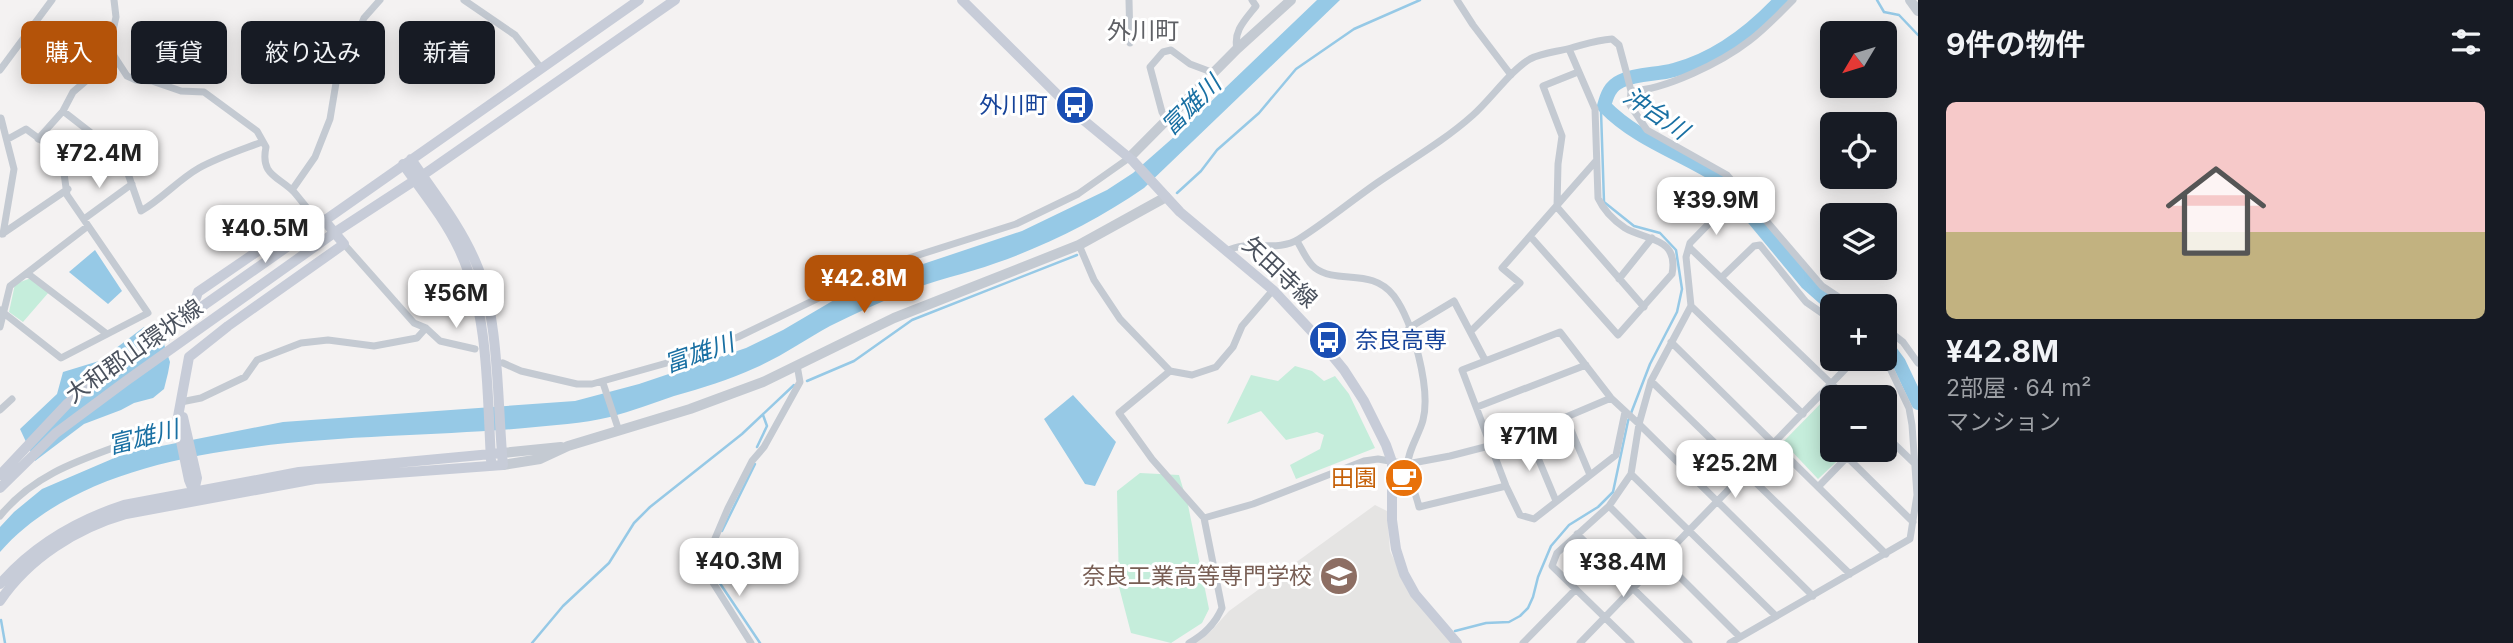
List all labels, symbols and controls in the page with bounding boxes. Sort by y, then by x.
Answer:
district label: 外川町 [1107,16,1179,45]
chip: 購入 [21,21,117,84]
chip: 賃貸 [131,21,227,84]
chip: 絞り込み [241,21,385,84]
chip: 新着 [399,21,495,84]
north arrow [1820,21,1897,98]
map controls [1820,21,1897,462]
icon: filters [2447,23,2485,61]
text: 9件の物件 [1946,26,2085,62]
water label: 富雄川 [1155,67,1229,141]
water label: 沖台川 [1618,81,1696,147]
bus stop icon: 外川町 [1054,84,1096,126]
place label: 外川町 [979,91,1048,119]
button: locate [1820,112,1897,189]
pin: ¥72.4M [42,130,156,190]
text: ¥72.4M [56,139,142,167]
icon: home [2153,148,2279,274]
pin: ¥39.9M [1659,177,1773,237]
text: ¥39.9M [1673,186,1759,214]
button: layers [1820,203,1897,280]
pin: ¥40.5M [208,205,322,265]
text: ¥40.5M [221,214,309,242]
street label: 矢田寺線 [1237,230,1323,314]
pin: ¥42.8M [807,256,921,315]
text: ¥42.8M [821,264,907,292]
pin: ¥56M [415,270,497,330]
text: ¥56M [424,279,488,307]
street label: 大和郡山環状線 [60,293,208,409]
button: + [1820,294,1897,371]
bus stop icon: 奈良高専 [1307,319,1349,361]
place label: 奈良高専 [1355,326,1447,354]
water label: 富雄川 [660,327,741,378]
text: ¥42.8M [1946,333,2059,369]
text: 2部屋 · 64 m² [1946,374,2092,402]
button: − [1820,385,1897,462]
text: マンション [1946,408,2061,436]
water label: 富雄川 [105,413,184,460]
pin: ¥71M [1488,414,1570,473]
text: ¥71M [1500,422,1558,450]
pin: ¥25.2M [1678,440,1792,500]
text: ¥25.2M [1692,449,1778,477]
cafe icon: 田園 [1383,457,1425,499]
place label: 田園 [1331,464,1377,492]
pin: ¥40.3M [682,538,796,598]
pin: ¥38.4M [1566,540,1680,599]
text: ¥40.3M [696,547,782,575]
text: ¥38.4M [1579,548,1667,576]
school or university icon: 奈良工業高等専門学校 [1318,555,1360,597]
place label: 奈良工業高等専門学校 [1082,562,1312,590]

